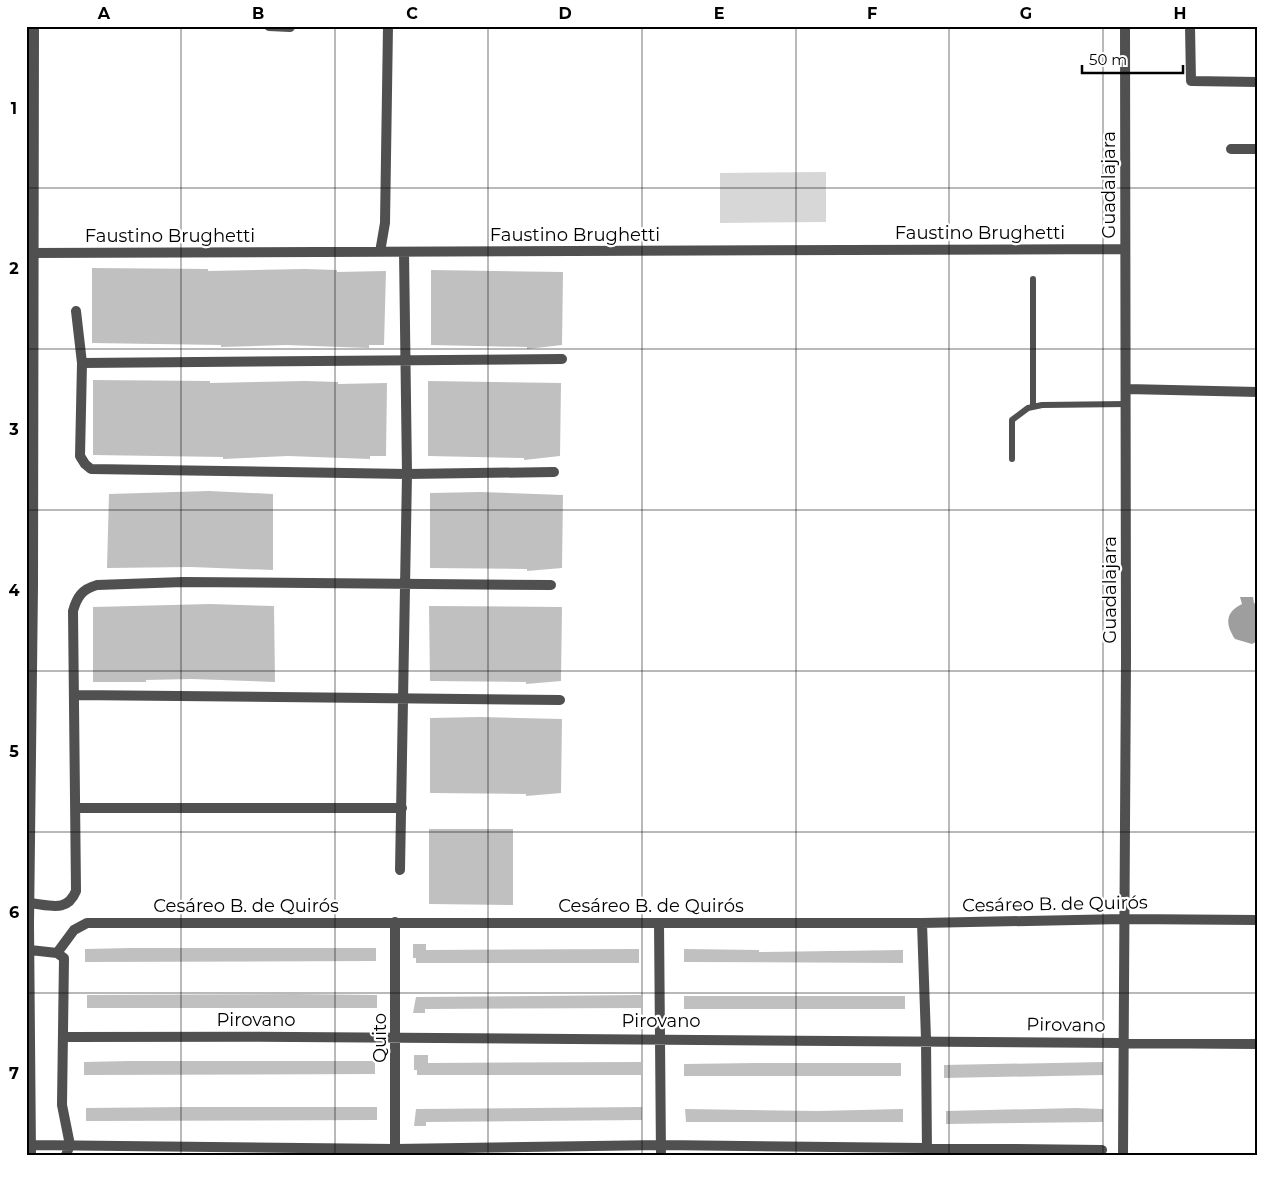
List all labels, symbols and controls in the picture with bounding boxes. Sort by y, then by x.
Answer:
text: A [97,4,111,23]
text: B [252,4,264,23]
text: C [406,4,418,23]
text: D [558,4,572,23]
text: E [714,4,724,23]
text: F [867,4,877,23]
text: G [1020,4,1032,23]
text: H [1174,4,1186,23]
scale bar [1082,42,1183,74]
text: 50 m [1089,50,1127,69]
text: 1 [11,99,17,118]
street label: Guadalajara [1098,131,1120,239]
street label: Faustino Brughetti [895,222,1065,244]
street label: Faustino Brughetti [490,224,660,246]
street label: Faustino Brughetti [85,225,255,247]
text: 2 [9,259,19,278]
text: 3 [8,420,19,439]
street label: Guadalajara [1099,536,1121,644]
text: 4 [8,581,20,600]
text: 5 [9,742,19,761]
street label: Cesáreo B. de Quirós [962,891,1148,917]
street label: Cesáreo B. de Quirós [153,895,339,917]
street label: Cesáreo B. de Quirós [558,895,744,917]
text: 6 [9,903,19,922]
street label: Pirovano [216,1009,296,1031]
street label: Pirovano [621,1010,701,1032]
street label: Quito [369,1013,391,1063]
street label: Pirovano [1026,1013,1106,1037]
text: 7 [9,1064,19,1083]

